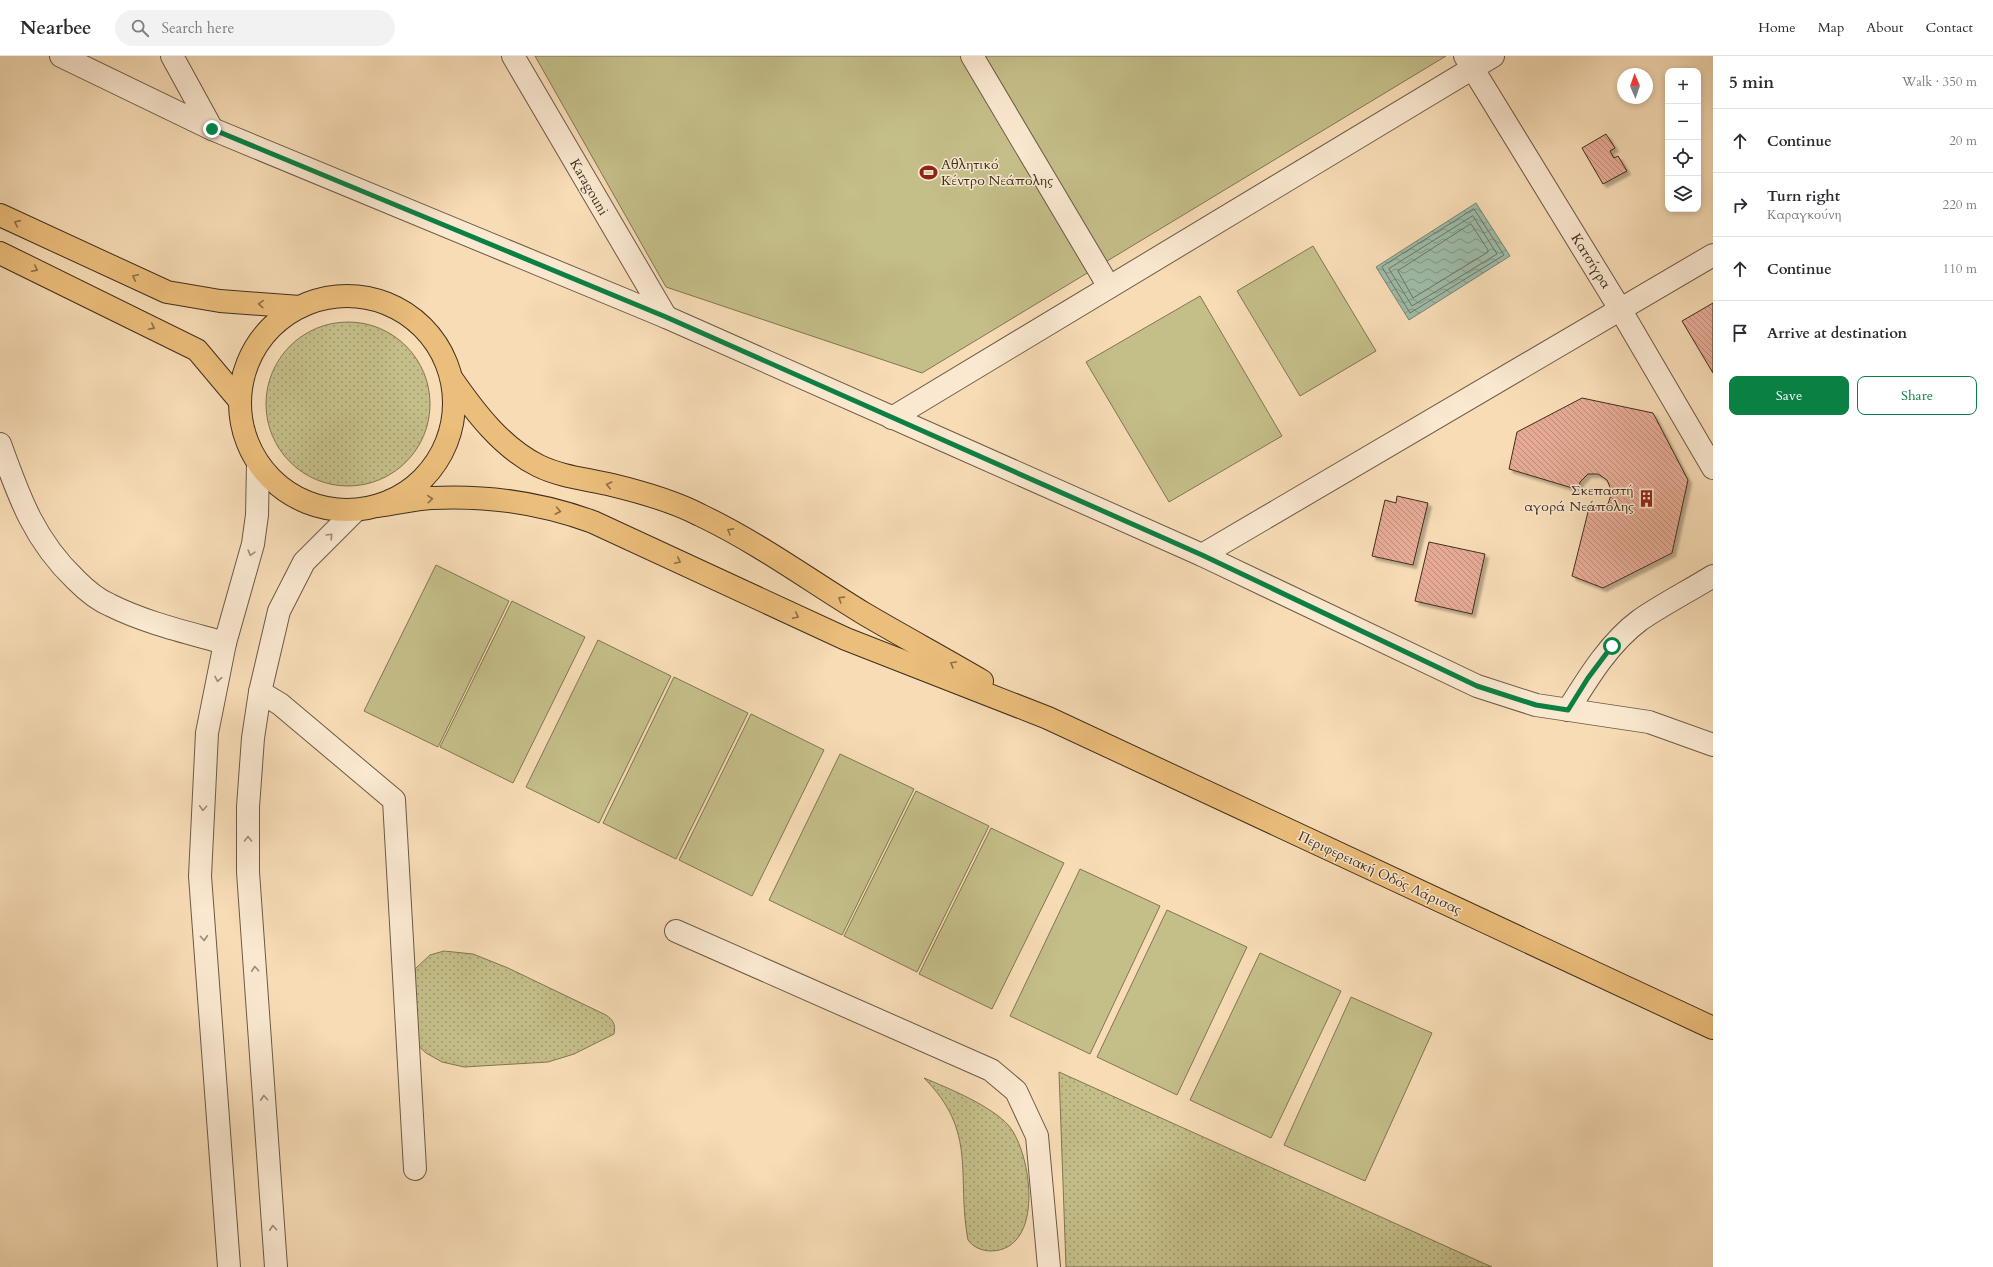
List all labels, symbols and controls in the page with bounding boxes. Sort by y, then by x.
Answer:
search box [115,10,395,46]
text: Nearbee [20,15,91,41]
icon: search [129,17,151,39]
text: Search here [161,18,234,38]
text: Home [1758,18,1796,37]
text: Map [1818,18,1844,37]
text: About [1866,18,1903,37]
text: Contact [1925,18,1973,37]
north arrow [1617,68,1653,104]
map controls [1665,68,1701,212]
button: + [1665,68,1701,104]
text: 5 min [1729,71,1774,94]
text: Walk · 350 m [1902,73,1977,91]
button: − [1665,104,1701,140]
route end [203,120,221,138]
icon: ahead [1729,130,1751,152]
text: Continue [1767,131,1832,151]
text: 20 m [1949,132,1977,150]
button: locate [1665,140,1701,176]
street label: Karagouni [565,155,613,219]
place label: Αθλητικό Κέντρο Νεάπολης [941,155,1053,190]
sports icon: Αθλητικό Κέντρο Νεάπολης [918,162,938,182]
button: layers [1665,176,1701,212]
text: Turn right [1767,186,1840,206]
icon: right [1729,194,1751,216]
text: 220 m [1943,196,1977,214]
text: Καραγκούνη [1767,206,1841,224]
one-way arrow [14,220,22,228]
street label: Κατσίγρα [1567,230,1616,293]
icon: ahead [1729,258,1751,280]
text: Continue [1767,259,1832,279]
text: 110 m [1943,260,1977,278]
one-way arrow [31,265,38,272]
one-way arrow [132,274,140,282]
one-way arrow [258,299,264,308]
one-way arrow [147,322,155,330]
icon: arrive [1729,322,1751,344]
text: Arrive at destination [1767,323,1907,343]
button: Save [1729,376,1849,415]
button: Share [1857,376,1977,415]
one-way arrow [606,481,612,489]
place label: Σκεπαστή αγορά Νεάπολης [1524,481,1634,516]
building icon: Σκεπαστή αγορά Νεάπολης [1637,488,1657,508]
one-way arrow [427,494,433,503]
one-way arrow [555,506,562,514]
one-way arrow [726,528,734,536]
one-way arrow [325,533,332,541]
one-way arrow [247,550,256,557]
one-way arrow [673,556,681,564]
one-way arrow [838,596,845,603]
one-way arrow [791,611,799,619]
route start [1603,637,1621,655]
one-way arrow [950,661,957,668]
one-way arrow [214,676,222,682]
one-way arrow [199,805,208,811]
street label: Περιφερειακή Οδός Λάρισας [1295,827,1465,919]
one-way arrow [244,836,252,842]
one-way arrow [200,935,209,941]
one-way arrow [251,966,260,972]
one-way arrow [260,1095,268,1101]
one-way arrow [268,1225,277,1231]

